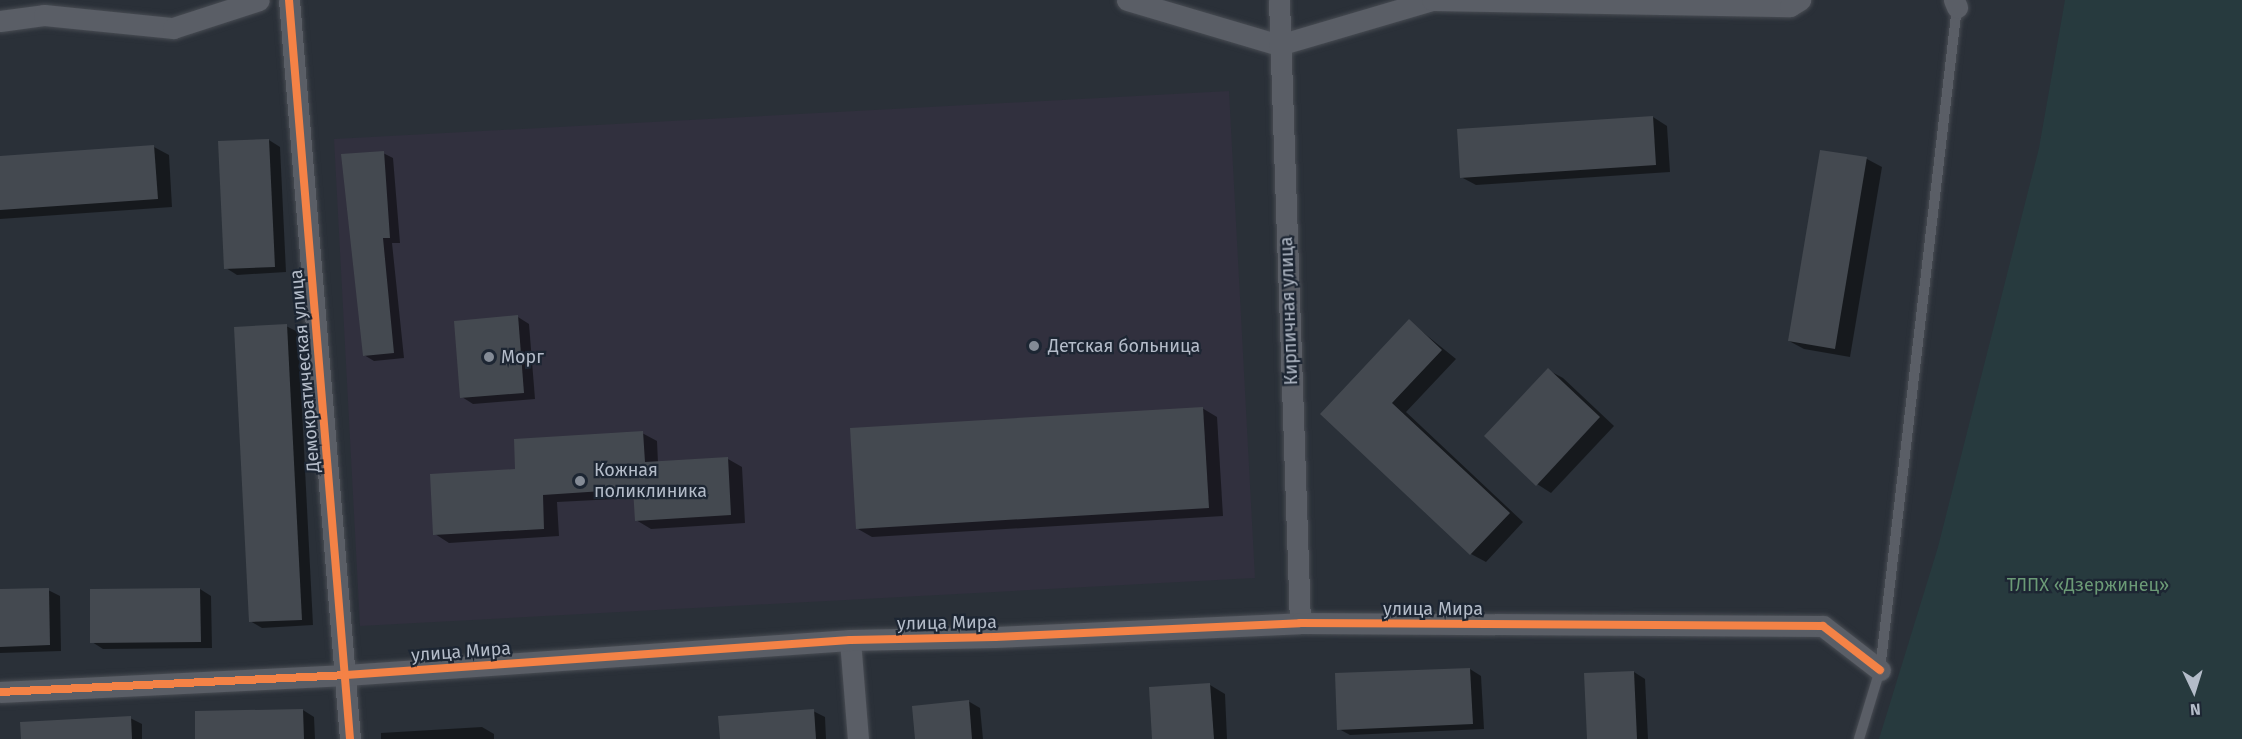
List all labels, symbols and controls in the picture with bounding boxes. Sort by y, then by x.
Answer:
street label: Кирпичная улица [1276,236,1302,386]
street label: Демократическая улица [285,269,325,473]
place label: Детская больница [1048,335,1200,357]
marker: Детская больница [1025,337,1043,355]
place label: Морг [501,346,544,368]
marker: Морг [482,350,496,364]
place label: Кожная поликлиника [594,460,707,502]
marker: Кожная поликлиника [571,472,589,490]
park label: ТЛПХ «Дзержинец» [2007,574,2169,596]
street label: улица Мира [1383,598,1483,620]
street label: улица Мира [897,611,997,635]
street label: улица Мира [410,638,512,666]
north arrow [2164,661,2224,721]
text: N [2189,700,2201,719]

